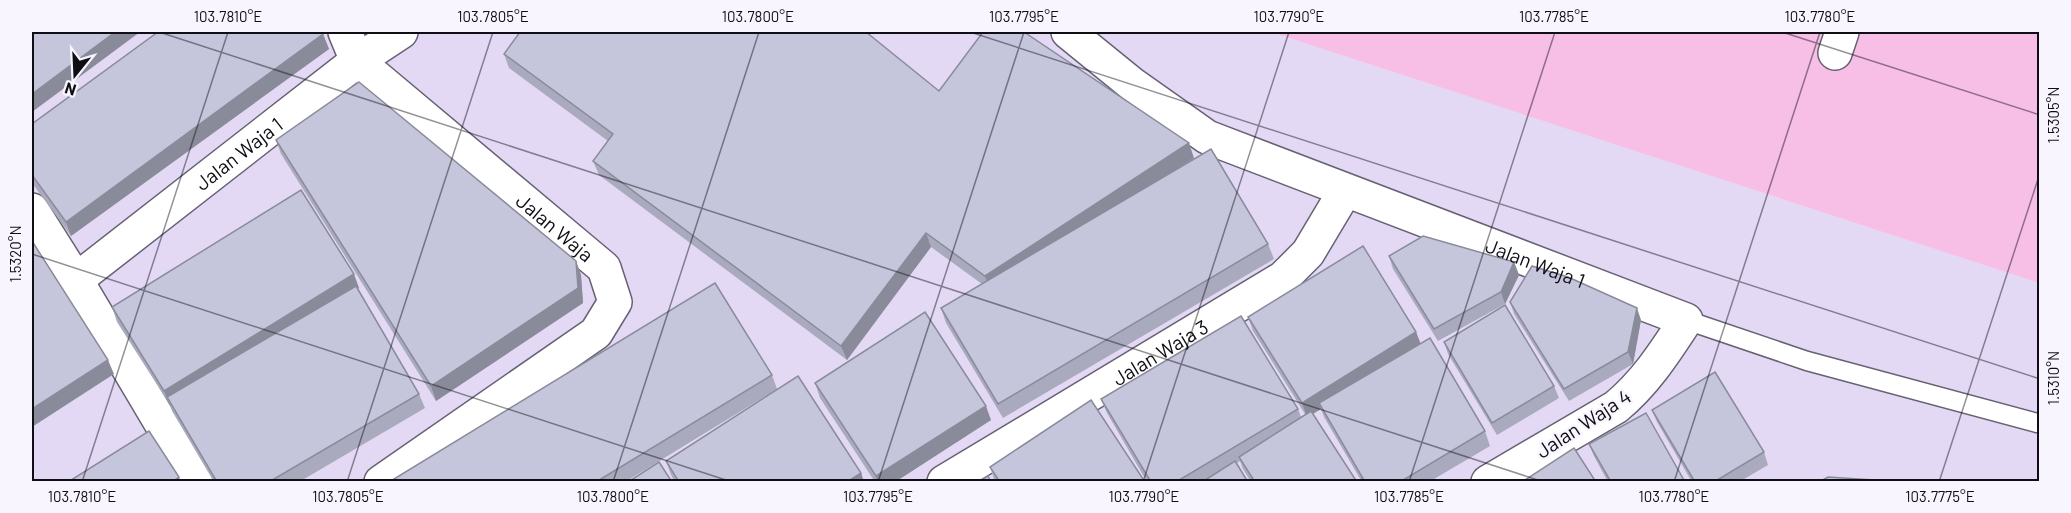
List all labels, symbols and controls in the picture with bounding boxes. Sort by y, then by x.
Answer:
text: 103.7810°E [194,7,262,25]
text: 103.7805°E [457,7,529,25]
text: 103.7800°E [722,7,794,25]
text: 103.7795°E [989,7,1059,25]
text: 103.7790°E [1254,7,1324,25]
text: 103.7785°E [1519,7,1589,25]
text: 103.7780°E [1785,7,1855,25]
north arrow [45,45,105,105]
text: N [62,79,78,100]
text: 1.5305°N [2044,87,2062,143]
street label: Jalan Waja 1 [190,112,287,195]
street label: Jalan Waja [512,188,599,266]
text: 1.5320°N [6,225,24,283]
street label: Jalan Waja 1 [1482,233,1589,292]
street label: Jalan Waja 3 [1108,314,1212,390]
text: 1.5310°N [2044,351,2062,405]
street label: Jalan Waja 4 [1531,383,1635,463]
text: 103.7810°E [48,487,116,505]
text: 103.7805°E [312,487,384,505]
text: 103.7800°E [577,487,649,505]
text: 103.7795°E [843,487,913,505]
text: 103.7790°E [1109,487,1179,505]
text: 103.7785°E [1374,487,1444,505]
text: 103.7780°E [1639,487,1709,505]
text: 103.7775°E [1905,487,1975,505]

